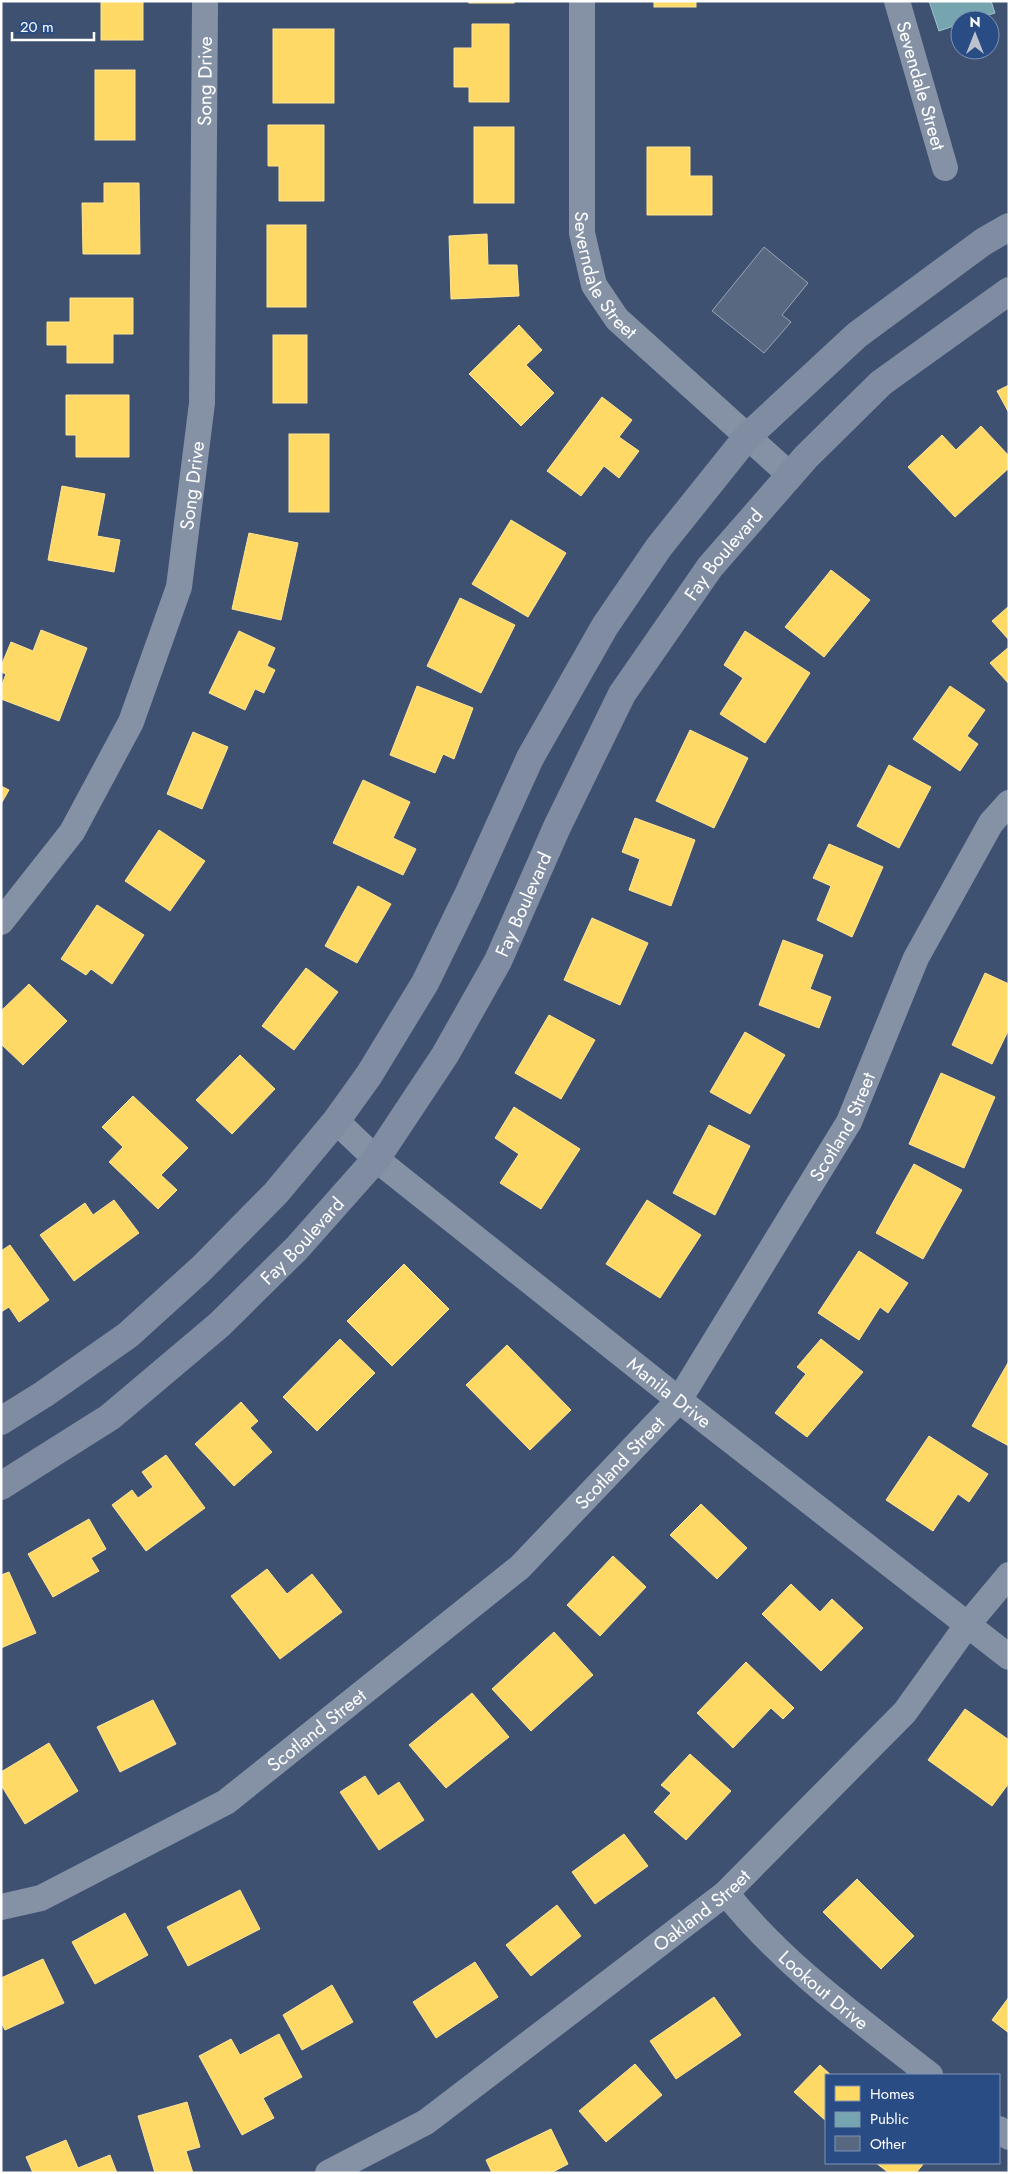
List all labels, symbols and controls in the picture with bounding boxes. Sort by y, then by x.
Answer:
scale bar [12,10,95,42]
north arrow [950,10,1000,60]
text: N [969,12,981,32]
text: 20 m [20,16,54,38]
street label: Sevendale Street [890,18,953,154]
street label: Song Drive [191,36,218,126]
street label: Severndale Street [568,211,644,345]
street label: Song Drive [173,439,211,532]
street label: Fay Boulevard [677,502,769,606]
street label: Fay Boulevard [488,848,558,961]
street label: Scotland Street [802,1068,882,1186]
street label: Fay Boulevard [254,1191,350,1291]
street label: Manila Drive [621,1350,718,1434]
street label: Scotland Street [568,1410,671,1515]
street label: Scotland Street [261,1682,372,1778]
street label: Oakland Street [647,1863,756,1958]
street label: Lookout Drive [773,1944,875,2036]
legend [825,2074,1000,2164]
text: Homes [870,2083,914,2105]
text: Public [870,2108,909,2130]
text: Other [870,2133,907,2155]

